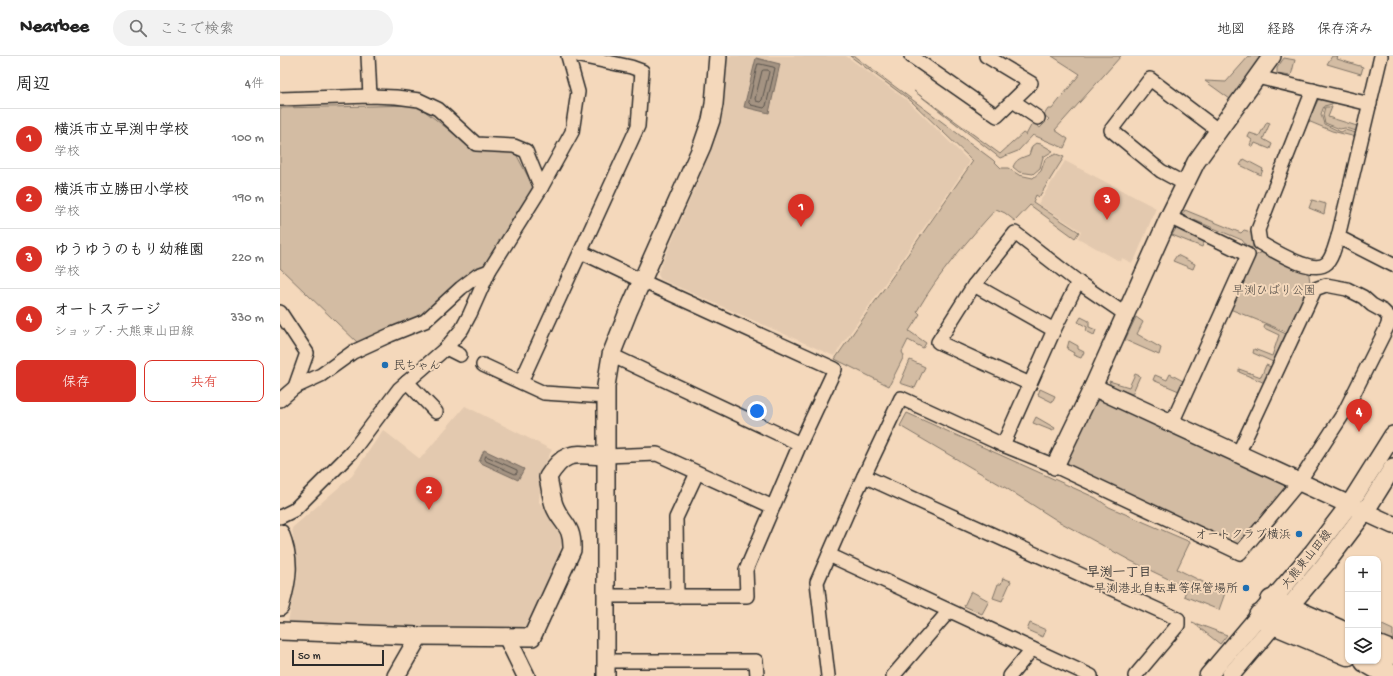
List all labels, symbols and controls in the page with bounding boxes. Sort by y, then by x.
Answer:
search box [113,10,393,46]
text: Nearbee [20,16,89,39]
icon: search [127,17,149,39]
text: ここで検索 [159,21,234,39]
text: 地図 [1217,22,1245,39]
text: 経路 [1267,22,1295,39]
text: 保存済み [1317,22,1373,39]
text: 周辺 [16,76,50,96]
text: 4件 [245,77,264,92]
text: 横浜市立早渕中学校 [54,122,189,140]
text: 1 [26,131,32,146]
text: 100 m [232,131,264,146]
text: 学校 [54,145,80,160]
text: 横浜市立勝田小学校 [54,182,189,200]
pin: 3 [1094,187,1120,220]
text: 2 [26,191,32,206]
text: 190 m [233,191,264,206]
pin: 1 [788,194,814,227]
text: 学校 [54,205,80,220]
text: ゆうゆうのもり幼稚園 [54,242,204,260]
text: 3 [26,251,32,266]
text: 220 m [232,251,264,266]
text: 学校 [54,265,80,280]
park label: 早渕ひばり公園 [1232,284,1316,299]
text: オートステージ [54,302,160,320]
text: 4 [26,311,32,326]
text: 330 m [231,311,264,326]
text: ショップ · 大熊東山田線 [54,325,194,340]
place label: 民ちゃん [393,359,441,374]
button: 保存 [16,360,136,402]
button: 共有 [144,360,264,402]
marker: 民ちゃん [380,360,390,370]
pin: 4 [1346,399,1372,432]
your location [747,401,767,421]
pin: 2 [416,477,442,510]
street label: 大熊東山田線 [1279,527,1336,593]
place label: オートクラブ横浜 [1195,528,1291,543]
marker: オートクラブ横浜 [1294,529,1304,539]
map controls [1345,556,1381,664]
button: + [1345,556,1381,592]
district label: 早渕一丁目 [1086,565,1152,581]
place label: 早渕港北自転車等保管場所 [1094,582,1238,597]
marker: 早渕港北自転車等保管場所 [1241,583,1251,593]
button: − [1345,592,1381,628]
button: layers [1345,628,1381,664]
scale bar [292,648,384,667]
text: 50 m [298,651,320,663]

